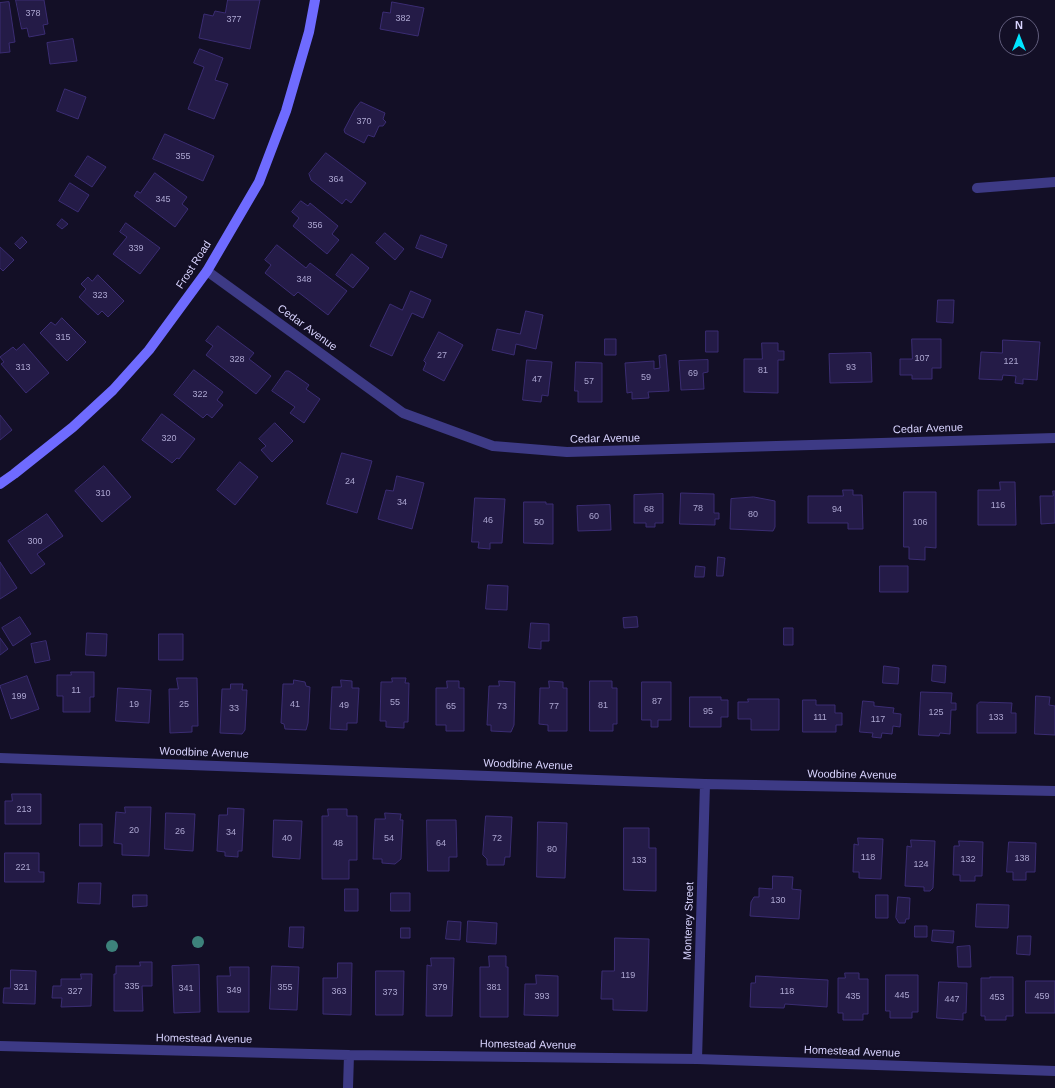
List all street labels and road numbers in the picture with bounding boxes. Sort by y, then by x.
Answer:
street label: Frost Road [174,239,214,291]
street label: Cedar Avenue [275,302,339,354]
street label: Cedar Avenue [893,421,963,437]
street label: Cedar Avenue [570,432,640,446]
street label: Woodbine Avenue [159,745,249,761]
street label: Woodbine Avenue [483,757,573,773]
street label: Woodbine Avenue [807,768,897,782]
street label: Monterey Street [681,882,697,960]
street label: Homestead Avenue [156,1032,252,1046]
street label: Homestead Avenue [480,1038,576,1052]
street label: Homestead Avenue [804,1044,900,1060]

